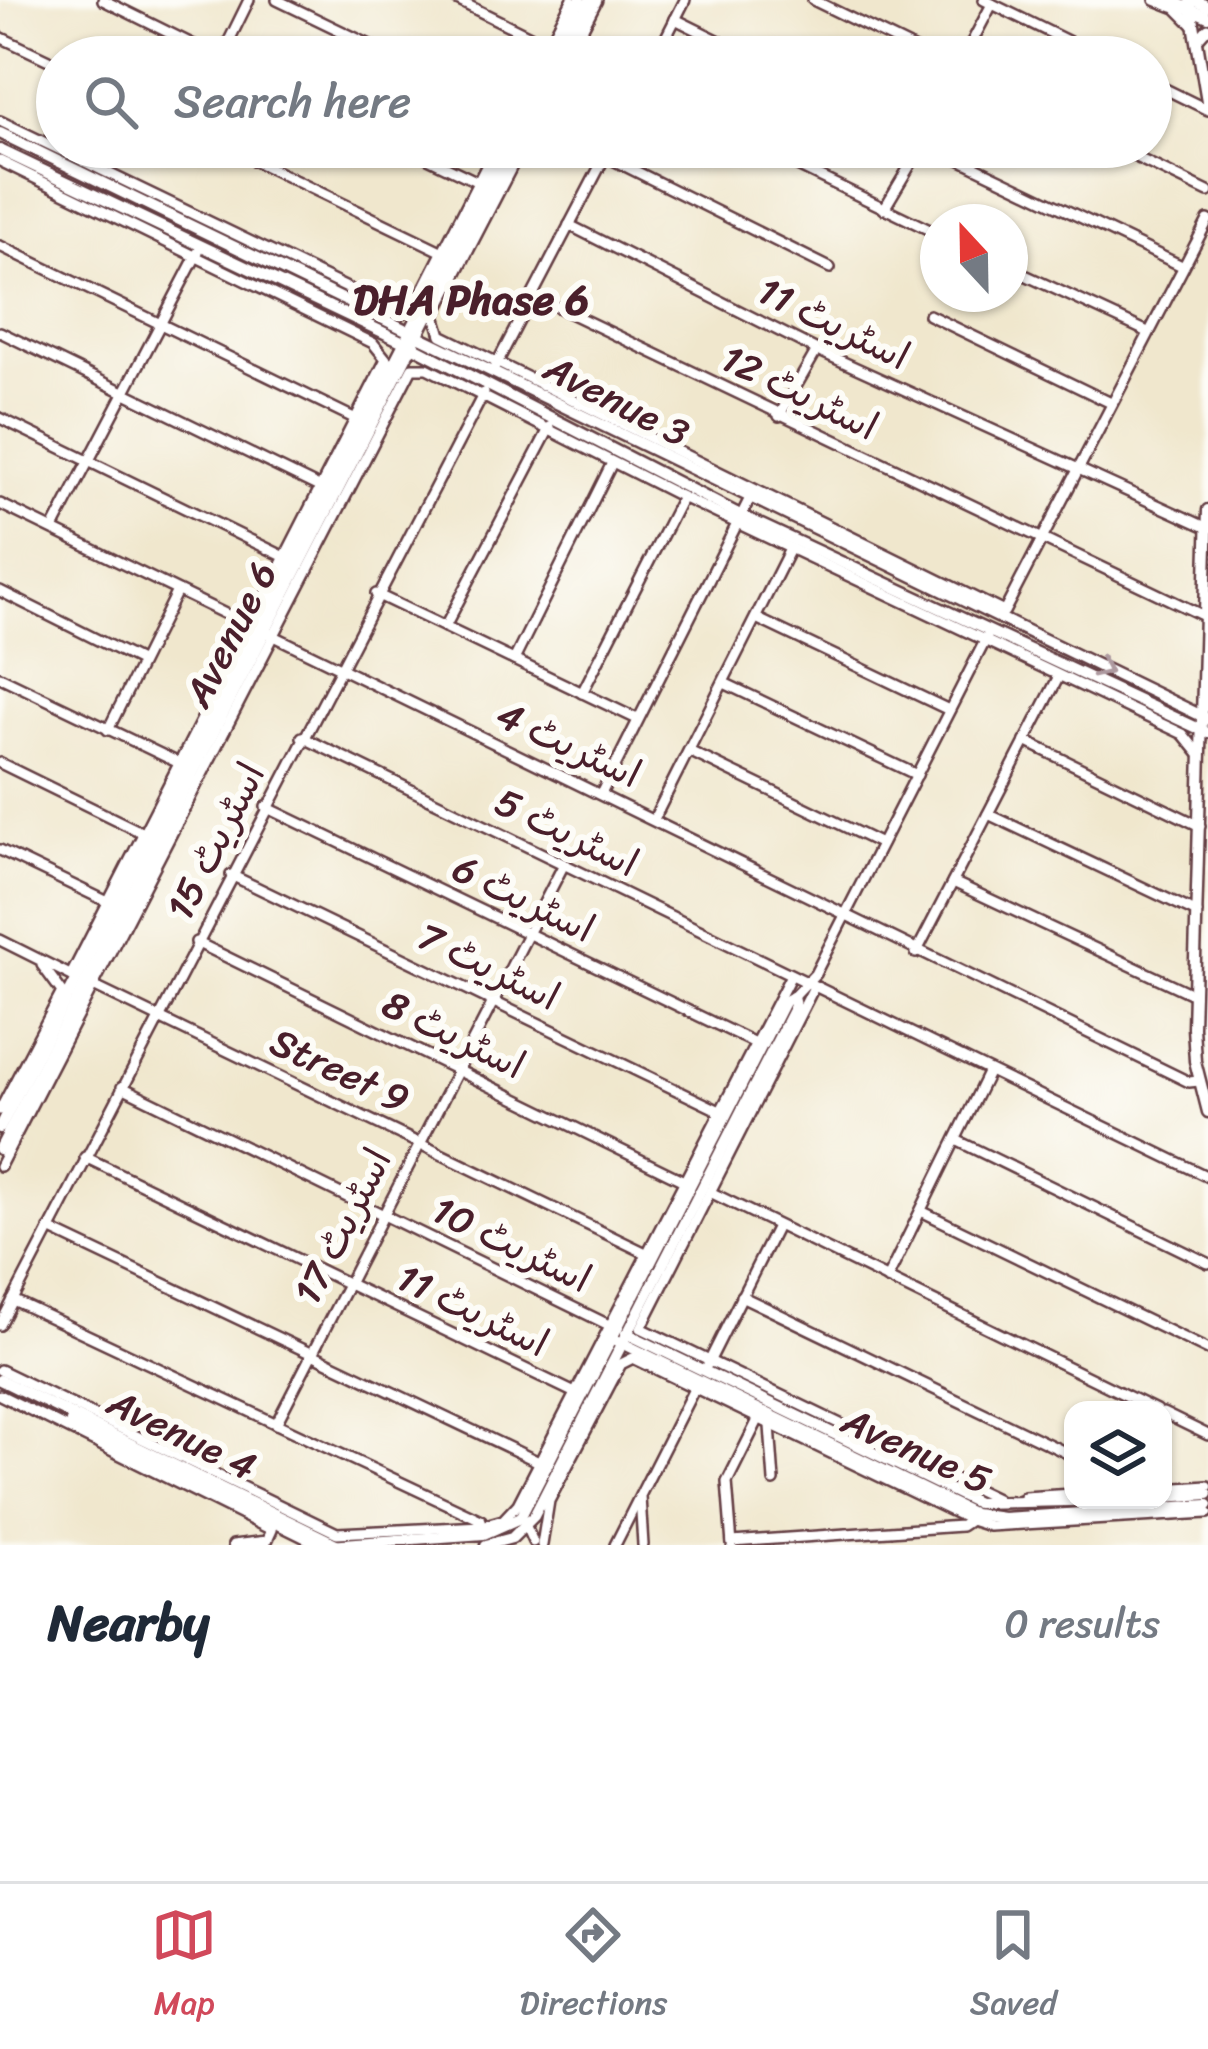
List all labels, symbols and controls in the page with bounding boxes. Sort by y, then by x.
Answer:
search box [36,36,1172,168]
text: Search here [174,62,411,142]
icon: search [78,69,144,135]
north arrow [920,204,1028,312]
street label: اسٹریٹ 11 [746,256,922,390]
district label: DHA Phase 6 [353,263,589,337]
street label: اسٹریٹ 12 [709,324,891,460]
street label: Avenue 3 [531,333,702,466]
street label: Avenue 6 [163,548,296,720]
one-way arrow [1091,655,1112,678]
street label: اسٹریٹ 4 [485,680,653,808]
street label: اسٹریٹ 15 [146,750,284,932]
street label: اسٹریٹ 5 [483,767,651,897]
street label: اسٹریٹ 6 [441,834,607,962]
street label: اسٹریٹ 7 [406,902,572,1030]
street label: اسٹریٹ 8 [370,970,538,1098]
street label: Street 9 [259,1008,421,1132]
street label: اسٹریٹ 17 [273,1135,411,1317]
street label: اسٹریٹ 10 [420,1176,604,1312]
street label: اسٹریٹ 11 [385,1243,561,1377]
street label: Avenue 4 [95,1368,269,1500]
street label: Avenue 5 [830,1386,1003,1514]
map controls [1064,1401,1172,1509]
button: layers [1064,1401,1172,1509]
text: Nearby [48,1578,209,1668]
text: 0 results [1004,1589,1160,1658]
tab: Map [151,1902,217,2032]
tab: Directions [520,1902,667,2032]
tab: Saved [970,1902,1057,2032]

